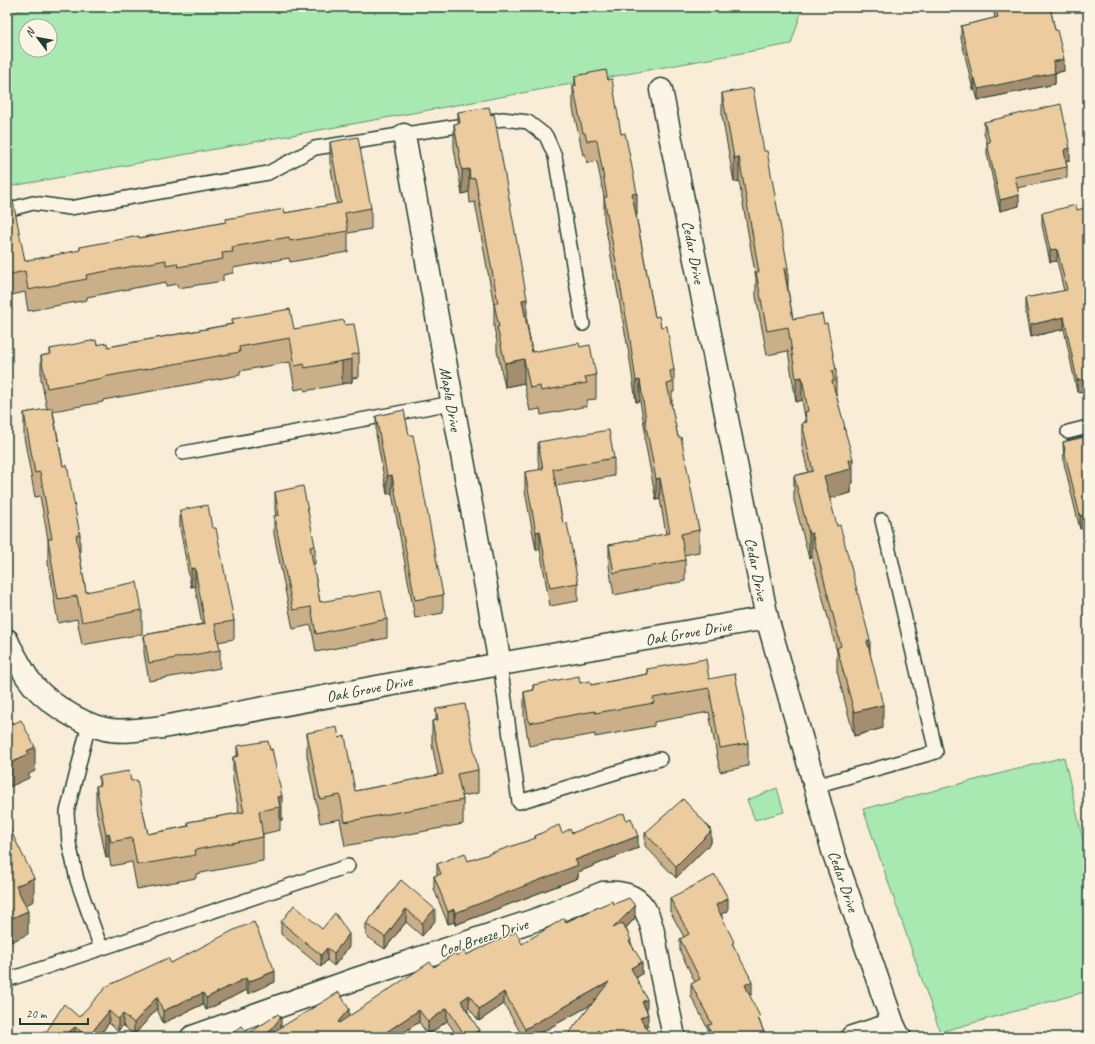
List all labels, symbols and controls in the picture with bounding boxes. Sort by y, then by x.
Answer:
north arrow [18,18,58,58]
text: N [22,24,38,39]
street label: Cedar Drive [677,219,709,287]
street label: Maple Drive [435,366,466,435]
street label: Cedar Drive [740,536,772,604]
street label: Oak Grove Drive [644,615,734,650]
street label: Oak Grove Drive [325,671,415,707]
street label: Cedar Drive [823,848,863,916]
street label: Cool Breeze Drive [436,914,532,962]
scale bar [20,1000,88,1026]
text: 20 m [26,1006,48,1022]

